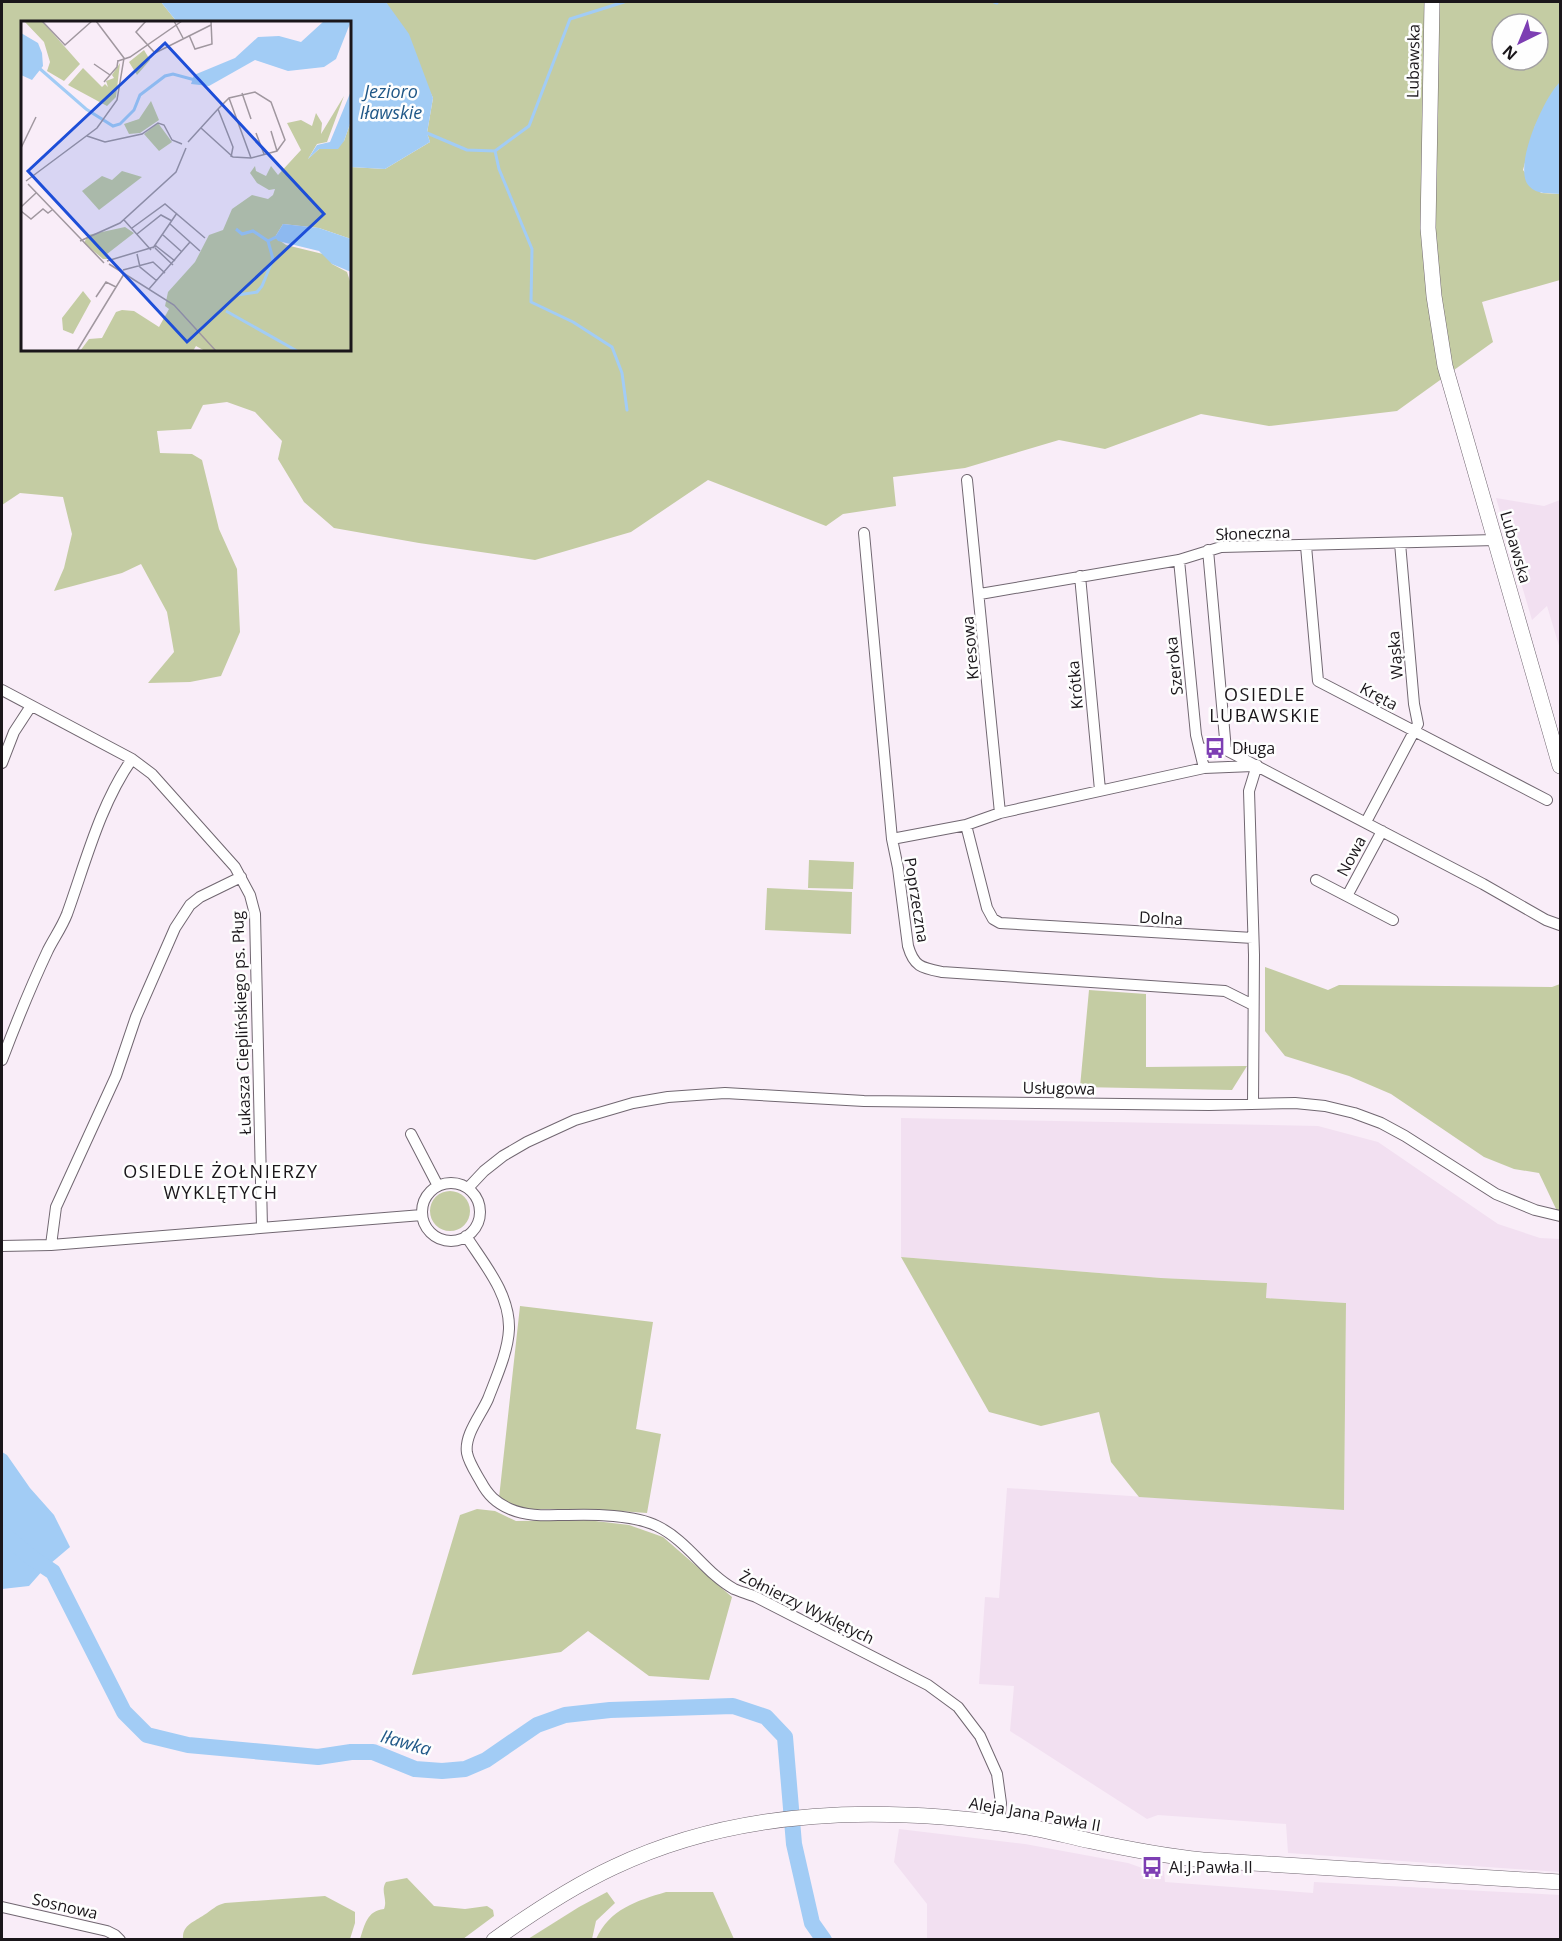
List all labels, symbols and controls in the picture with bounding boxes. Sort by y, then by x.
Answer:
north arrow [1490,12,1550,72]
inset map [21,21,351,351]
street label: Lubawska [1401,24,1425,98]
text: N [1498,40,1522,65]
water label: Jezioro Iławskie [360,79,422,124]
street label: Lubawska [1495,508,1537,586]
street label: Słoneczna [1215,521,1291,545]
street label: Kresowa [956,615,984,681]
street label: Wąska [1382,630,1408,680]
street label: Szeroka [1160,636,1188,696]
street label: Krótka [1062,660,1088,710]
street label: Kręta [1356,677,1402,715]
district label: OSIEDLE LUBAWSKIE [1209,682,1321,727]
bus stop icon: Długa [1203,736,1227,760]
place label: Długa [1232,737,1275,759]
street label: Nowa [1331,832,1371,880]
street label: Poprzeczna [899,856,935,944]
street label: Dolna [1138,906,1184,930]
street label: Łukasza Cieplińskiego ps. Pług [226,910,256,1135]
street label: Usługowa [1022,1076,1096,1100]
district label: OSIEDLE ŻOŁNIERZY WYKLĘTYCH [123,1159,319,1204]
street label: Żołnierzy Wyklętych [736,1565,878,1649]
water label: Iławka [378,1723,434,1761]
street label: Aleja Jana Pawła II [967,1792,1103,1836]
bus stop icon: Al.J.Pawła II [1140,1855,1164,1879]
place label: Al.J.Pawła II [1169,1856,1253,1878]
street label: Sosnowa [30,1888,100,1924]

